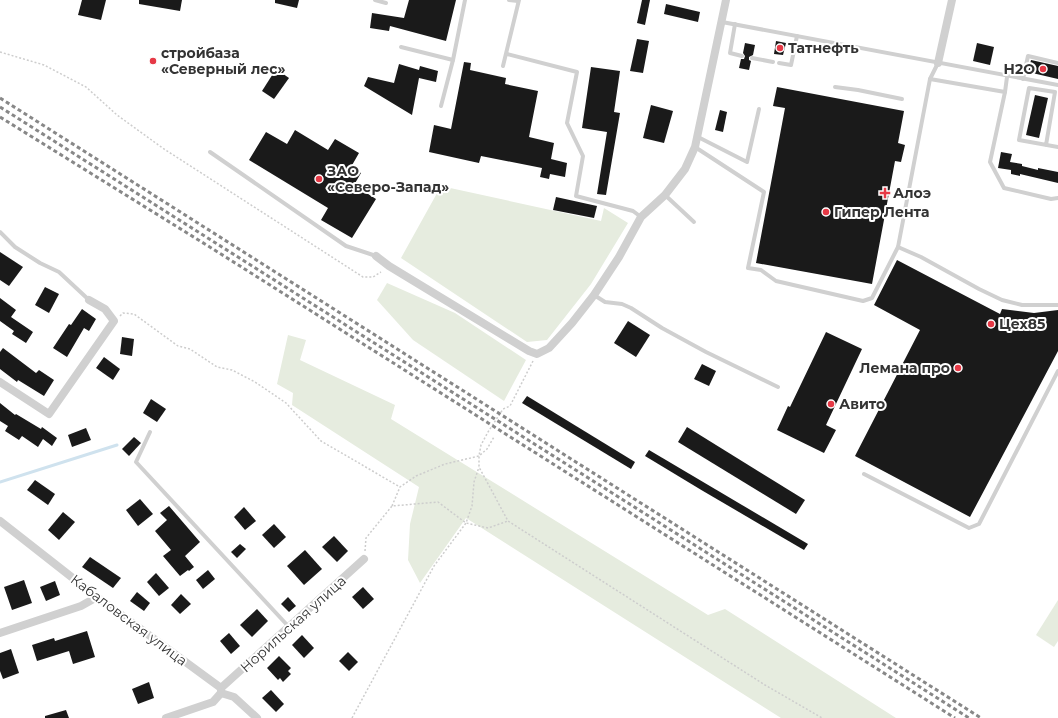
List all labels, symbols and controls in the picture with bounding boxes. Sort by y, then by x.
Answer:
place label: Татнефть [788,39,859,57]
marker: Татнефть [775,43,785,53]
place label: стройбаза «Северный лес» [161,44,286,78]
marker: стройбаза «Северный лес» [148,56,158,66]
place label: H2O [1004,60,1035,78]
marker: H2O [1038,64,1048,74]
place label: ЗАО «Северо-Запад» [326,162,449,196]
marker: ЗАО «Северо-Запад» [314,174,324,184]
place label: Алоэ [893,184,931,202]
marker: Алоэ [880,188,890,198]
place label: Гипер Лента [834,203,930,221]
marker: Гипер Лента [821,207,831,217]
place label: Цех85 [999,315,1045,333]
marker: Цех85 [986,319,996,329]
place label: Лемана про [859,359,950,377]
marker: Лемана про [953,363,963,373]
place label: Авито [839,395,885,413]
marker: Авито [826,399,836,409]
street label: Кабаловская улица [67,570,191,670]
street label: Норильская улица [236,572,350,676]

